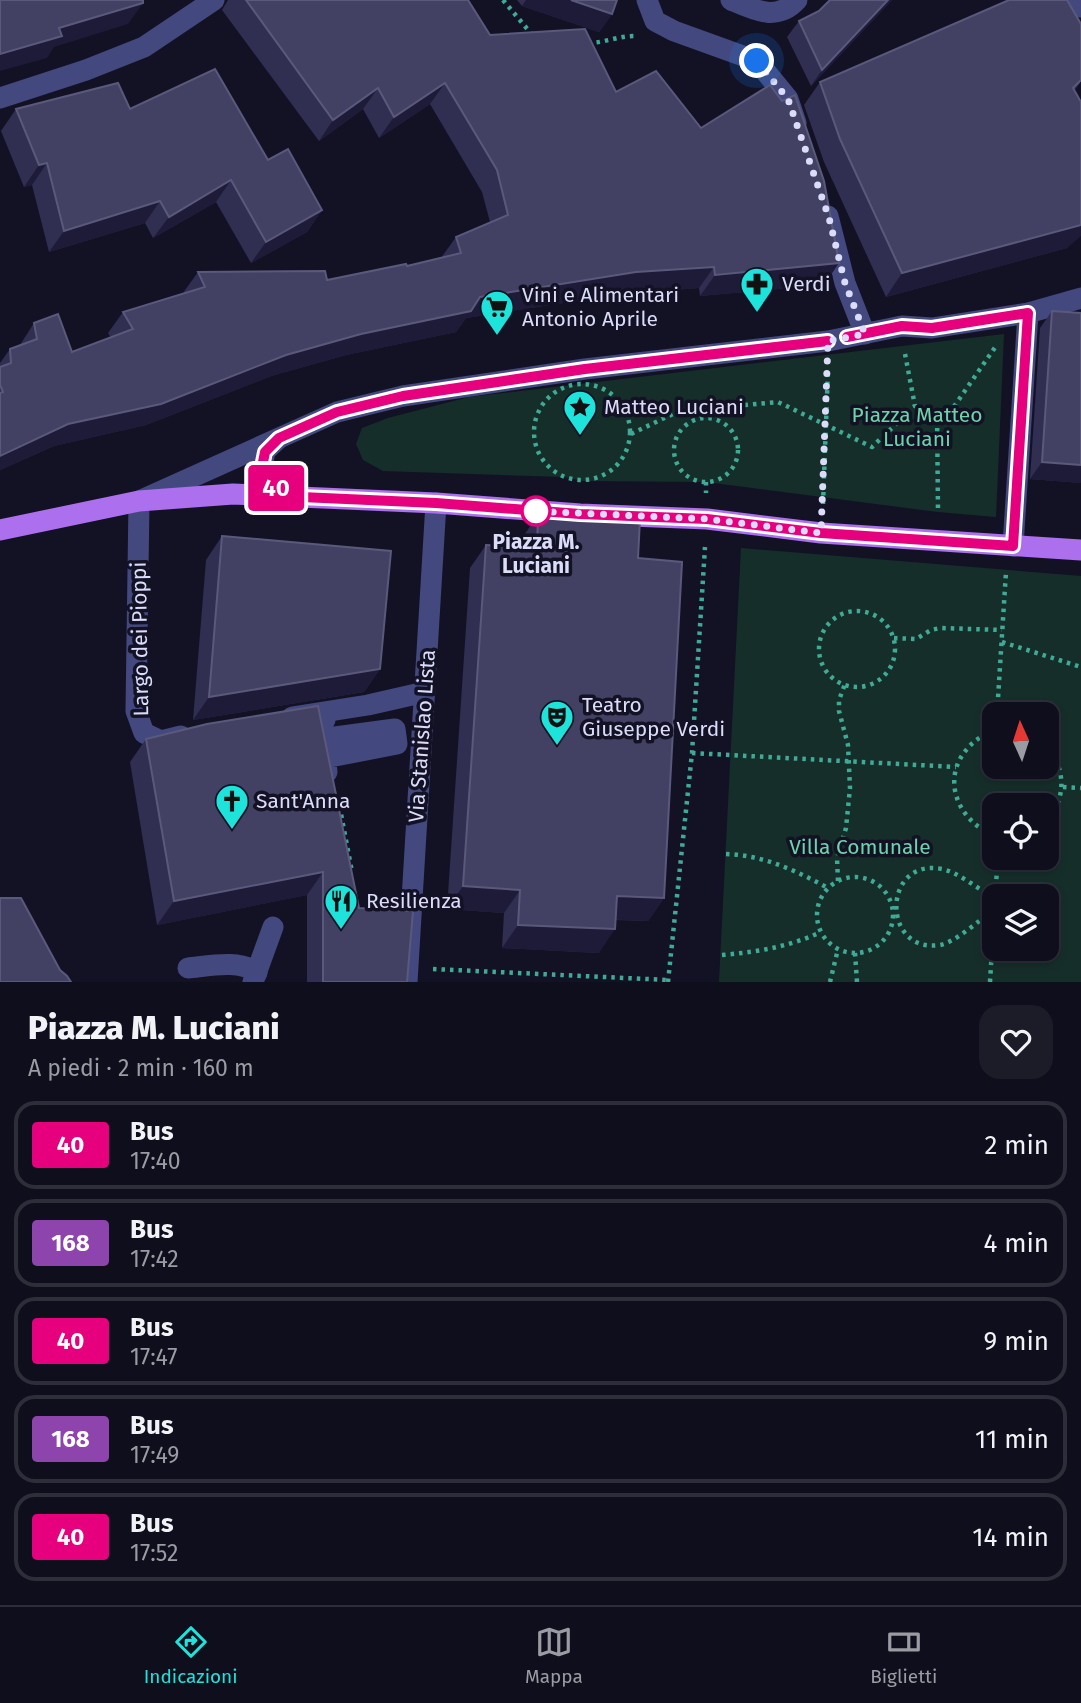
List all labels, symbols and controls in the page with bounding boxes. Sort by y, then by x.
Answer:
your location [739,43,774,78]
pharmacy icon: Verdi [738,265,776,314]
place label: Verdi [782,271,831,297]
place label: Vini e Alimentari Antonio Aprile [522,282,679,332]
supermarket icon: Vini e Alimentari Antonio Aprile [478,288,516,337]
place icon: Matteo Luciani [561,388,599,437]
place label: Matteo Luciani [604,394,744,420]
park label: Piazza Matteo Luciani [852,402,982,452]
line badge: 40 [244,465,308,511]
text: 40 [262,474,290,502]
marker: Piazza M. Luciani [521,496,551,526]
place label: Piazza M. Luciani [492,529,580,579]
street label: Largo dei Pioppi [126,561,154,717]
street label: Via Stanislao Lista [403,649,441,823]
place label: Teatro Giuseppe Verdi [582,692,725,742]
theatre icon: Teatro Giuseppe Verdi [538,698,576,747]
north arrow [982,702,1059,779]
map controls [982,702,1059,961]
church icon: Sant'Anna [213,782,251,831]
place label: Sant'Anna [256,788,350,814]
button: locate [982,793,1059,870]
park label: Villa Comunale [789,834,931,860]
restaurant icon: Resilienza [322,882,360,931]
button: layers [982,884,1059,961]
place label: Resilienza [366,888,462,914]
button: heart [979,1005,1053,1079]
text: Piazza M. Luciani [28,1008,280,1048]
text: A piedi · 2 min · 160 m [28,1054,254,1082]
text: Bus [130,1116,173,1147]
text: 2 min [984,1130,1049,1161]
text: 40 [57,1131,84,1159]
text: 17:40 [130,1147,181,1175]
text: Bus [130,1214,173,1245]
text: 4 min [983,1228,1049,1259]
text: 168 [51,1229,90,1257]
text: 17:42 [130,1245,179,1273]
text: Bus [130,1312,173,1343]
text: 9 min [984,1326,1049,1357]
text: 40 [57,1327,84,1355]
text: 17:47 [130,1343,177,1371]
text: Bus [130,1410,173,1441]
text: 11 min [975,1424,1049,1455]
text: 168 [51,1425,90,1453]
text: 17:49 [130,1441,179,1469]
text: Bus [130,1508,173,1539]
text: 14 min [972,1522,1049,1553]
text: 40 [57,1523,84,1551]
text: 17:52 [130,1539,178,1567]
tab: Indicazioni [144,1623,238,1688]
tab: Mappa [525,1623,583,1688]
tab: Biglietti [870,1623,937,1688]

